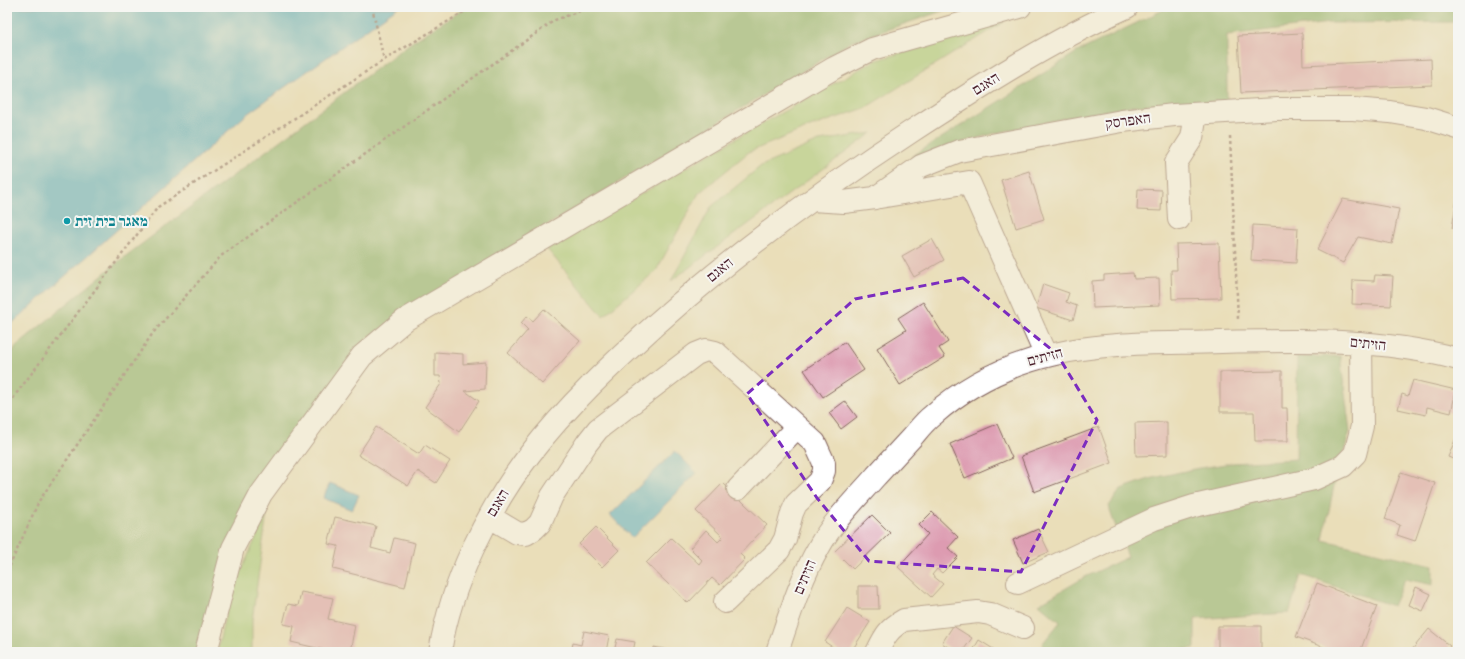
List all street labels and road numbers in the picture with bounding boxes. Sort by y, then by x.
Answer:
street label: האגם [969,68,1003,100]
street label: האפרסק [1104,108,1152,134]
street label: האגם [703,253,737,287]
street label: הזיתים [1349,333,1387,355]
street label: הזיתים [1025,343,1065,371]
street label: האגם [482,486,514,520]
street label: הזיתים [789,557,821,597]

